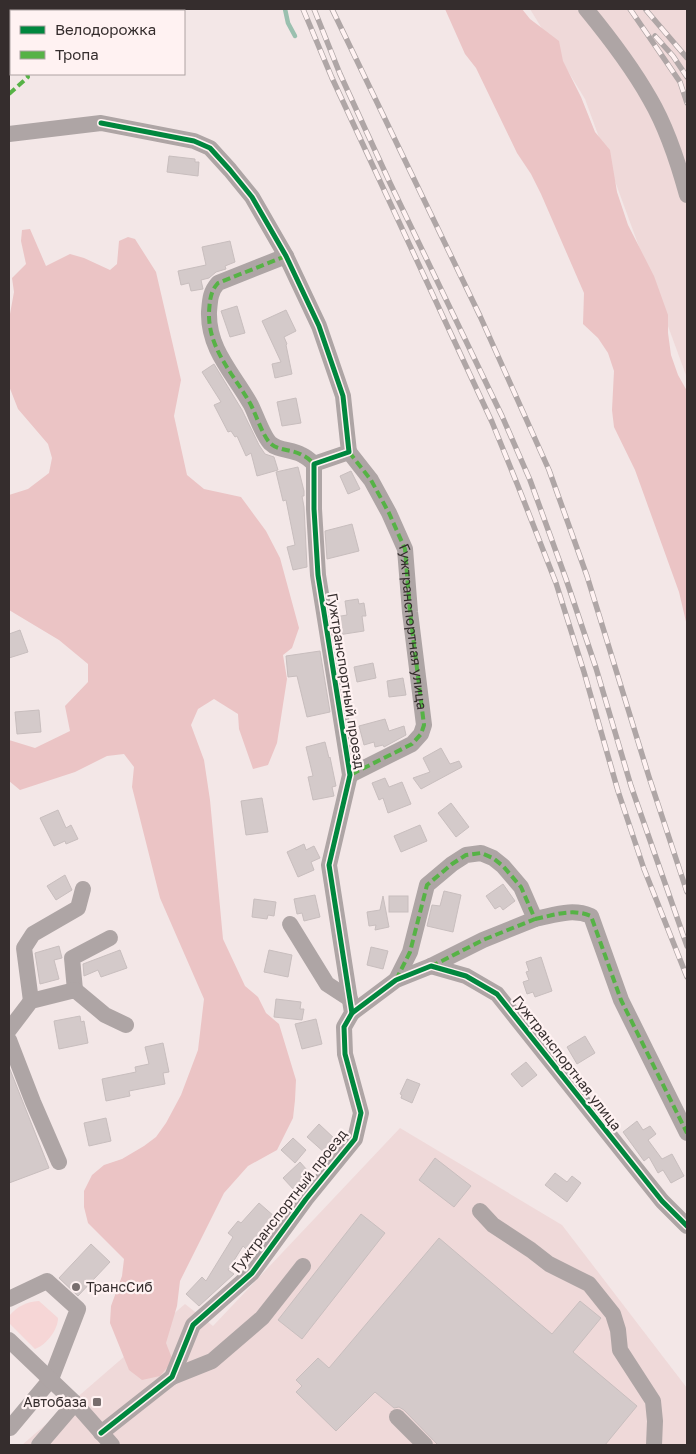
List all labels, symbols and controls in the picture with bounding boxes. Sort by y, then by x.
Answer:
legend [10,10,185,75]
text: Велодорожка [55,20,156,38]
text: Тропа [55,45,99,63]
street label: Гужтранспортная улица [396,541,431,711]
street label: Гужтранспортный проезд [324,592,369,771]
street label: Гужтранспортная улица [509,992,625,1134]
street label: Гужтранспортный проезд [227,1125,350,1276]
place label: ТрансСиб [86,1278,153,1295]
marker: ТрансСиб [70,1281,82,1293]
place label: Автобаза [23,1393,87,1410]
marker: Автобаза [91,1396,103,1408]

